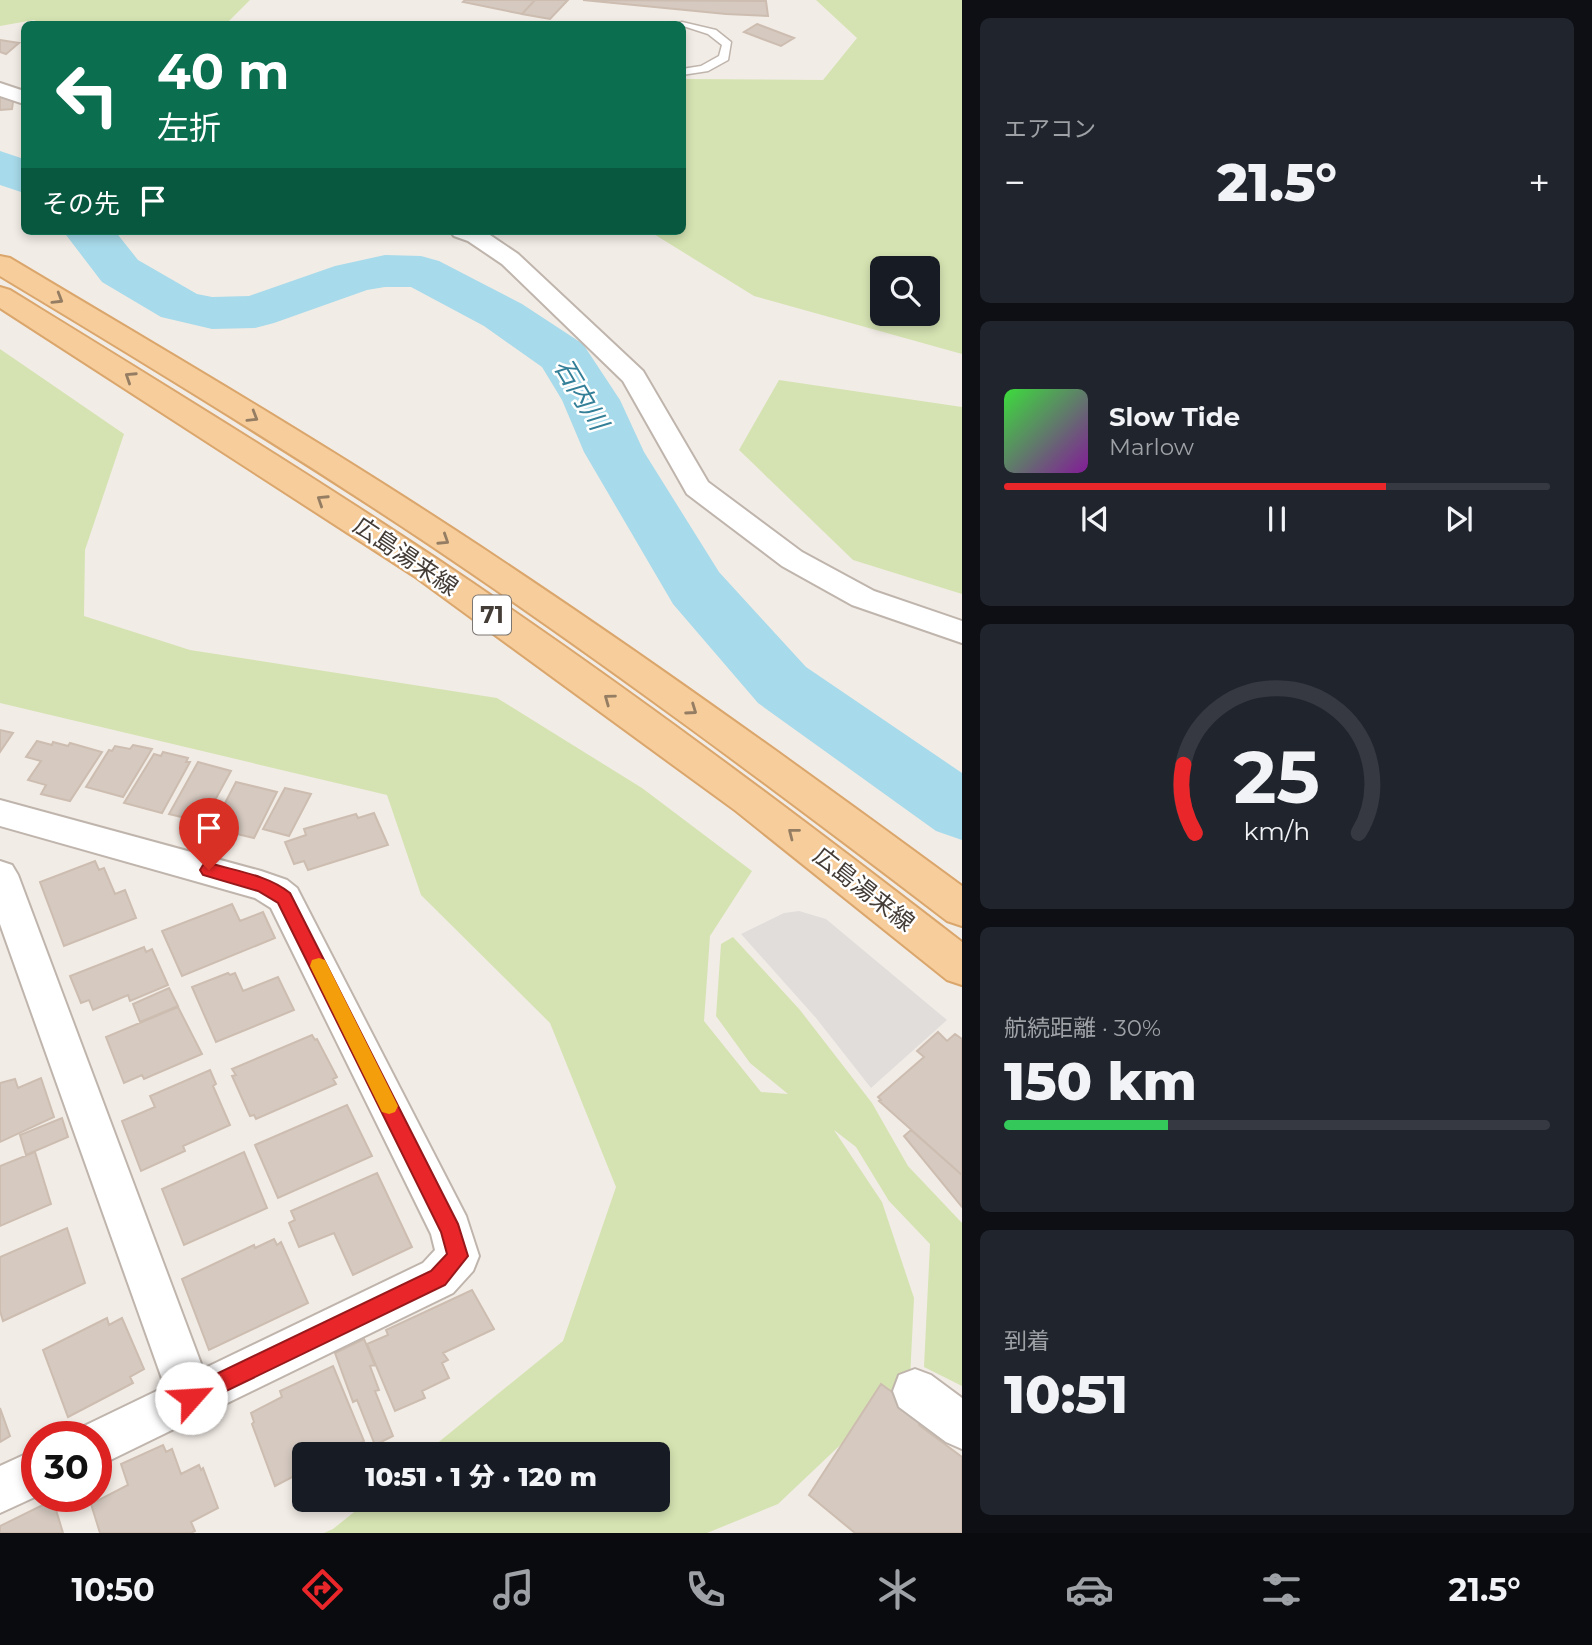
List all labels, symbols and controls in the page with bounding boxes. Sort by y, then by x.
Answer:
text: 40 m [157,42,289,101]
icon: left [42,49,133,140]
text: 左折 [157,108,221,147]
text: エアコン [1004,115,1096,143]
text: 21.5° [1217,151,1337,214]
text: − [1004,159,1026,206]
text: + [1528,159,1550,206]
icon: arrive [134,182,172,220]
text: その先 [42,188,120,220]
map controls [870,256,940,326]
button: search [870,256,940,326]
one-way arrow [51,291,64,304]
water label: 石内川 [547,352,616,438]
one-way arrow [125,372,138,385]
text: Slow Tide [1109,401,1240,433]
one-way arrow [246,408,259,421]
text: Marlow [1109,433,1194,461]
one-way arrow [316,496,329,509]
icon: previous [1076,500,1114,538]
icon: pause [1258,500,1296,538]
icon: next [1440,500,1478,538]
street label: 広島湯来線 [348,510,464,602]
one-way arrow [437,531,450,544]
road number: 71 [473,596,511,635]
one-way arrow [604,695,617,707]
one-way arrow [685,702,698,715]
text: 25 [1234,733,1320,821]
pin [179,798,239,870]
icon: arrive [190,809,228,847]
text: km/h [1244,815,1310,845]
one-way arrow [788,829,801,842]
street label: 広島湯来線 [808,841,920,937]
text: 航続距離 · 30% [1004,1014,1161,1042]
text: 150 km [1004,1050,1197,1113]
text: 到着 [1004,1327,1050,1355]
position arrow [154,1361,228,1435]
text: 10:51 [1004,1363,1128,1426]
speed limit sign: 30 [21,1421,112,1512]
text: 10:51 · 1 分 · 120 m [365,1461,597,1493]
icon: directions [298,1565,347,1614]
icon: music [489,1565,538,1614]
icon: phone [681,1565,730,1614]
icon: climate [873,1565,922,1614]
icon: car [1065,1565,1114,1614]
icon: filters [1257,1565,1306,1614]
text: 10:50 [71,1570,155,1609]
text: 21.5° [1449,1570,1521,1609]

